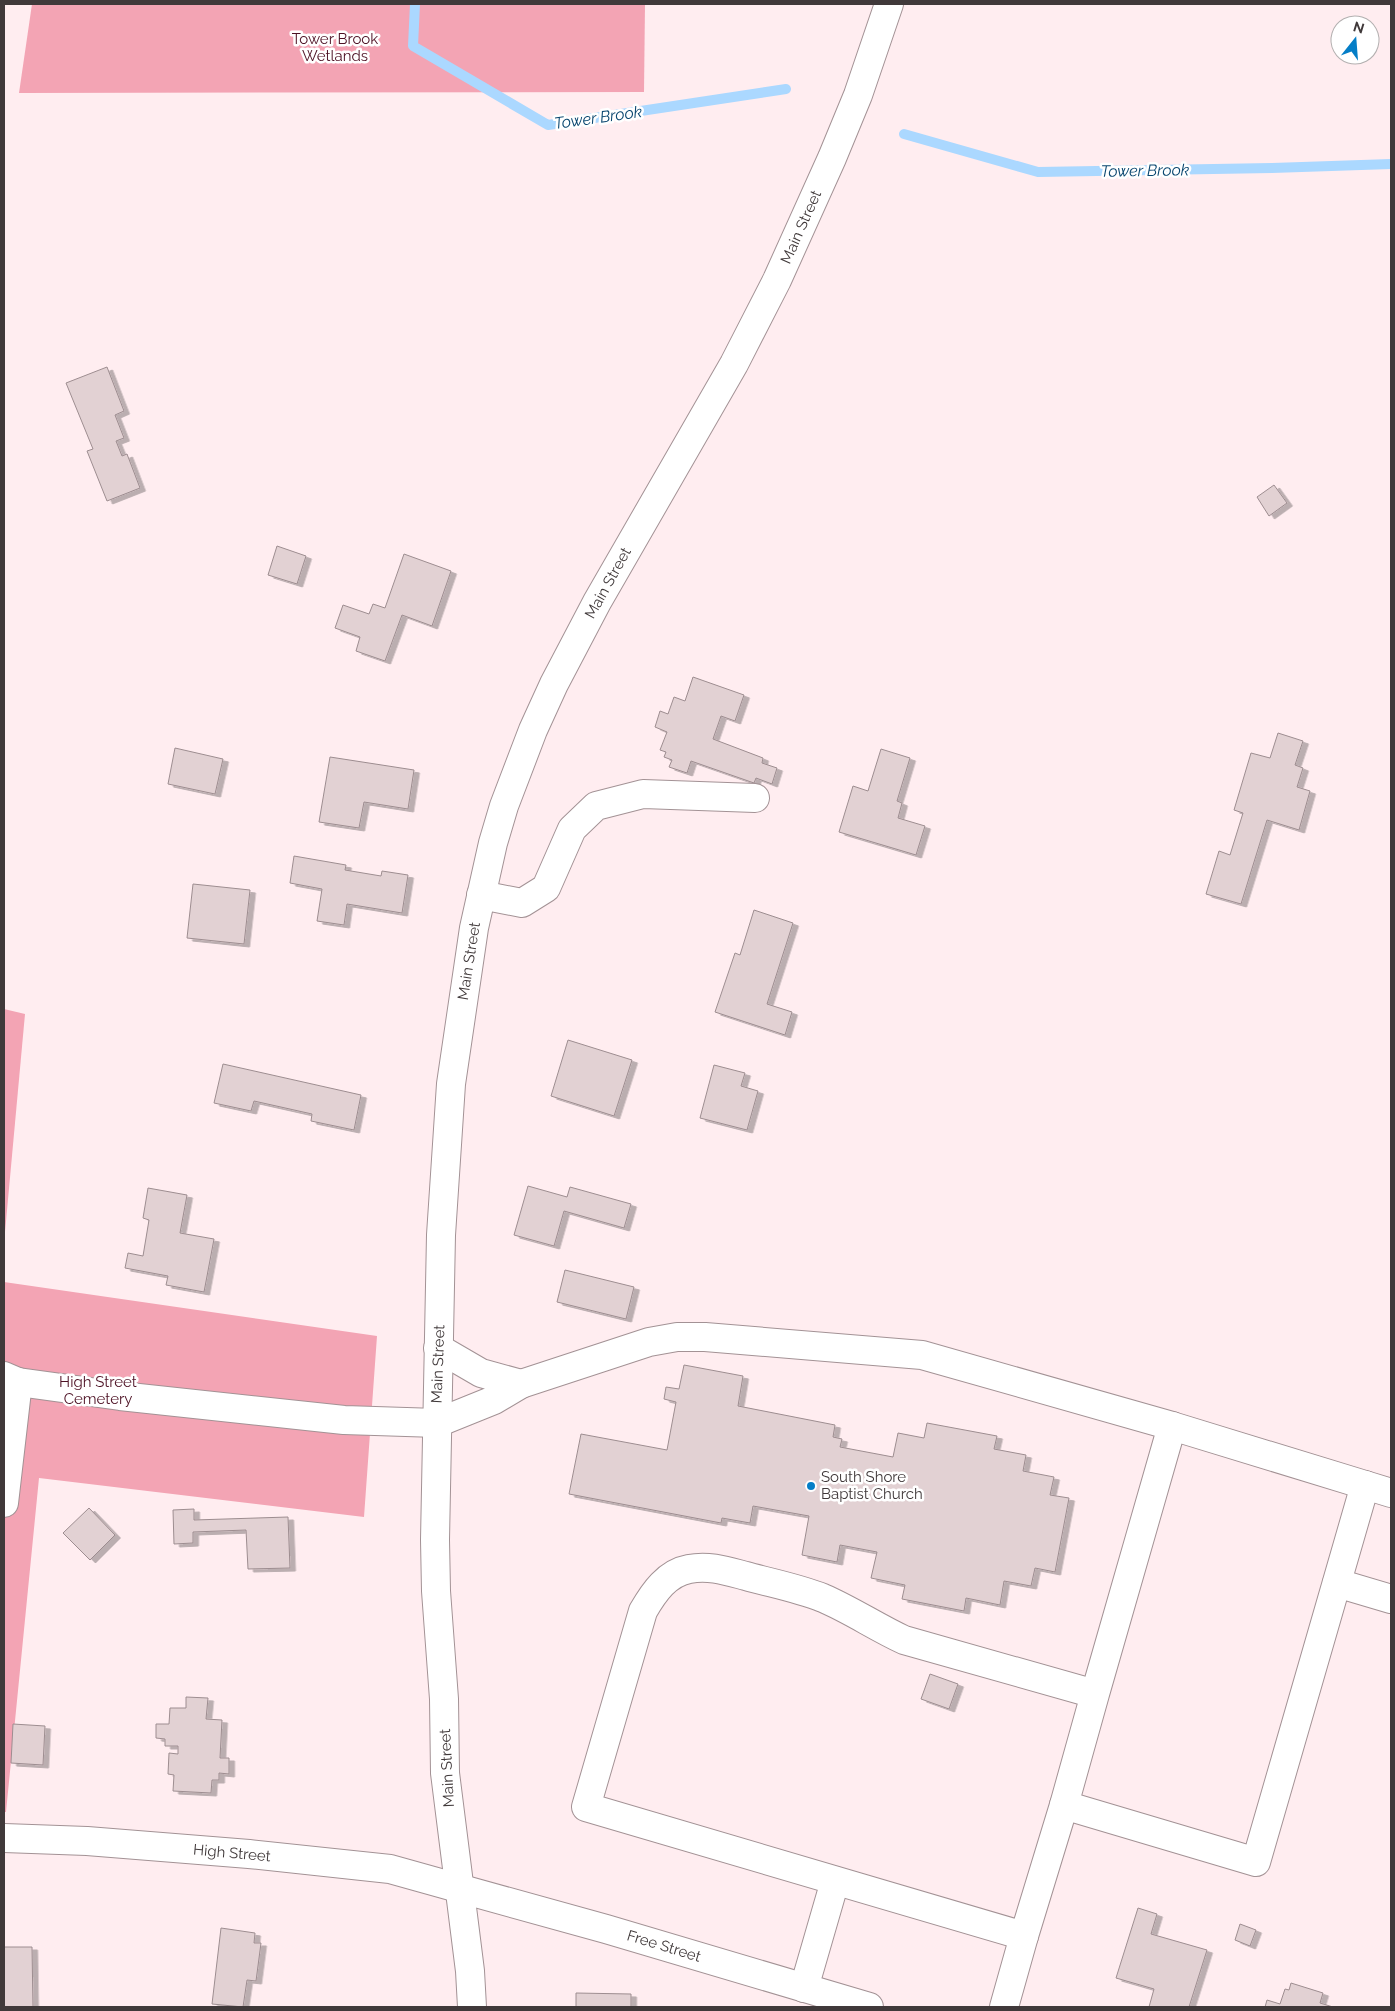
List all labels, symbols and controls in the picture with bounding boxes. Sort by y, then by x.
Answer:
north arrow [1330,15,1380,65]
text: N [1351,18,1366,37]
park label: Tower Brook Wetlands [292,30,378,65]
water label: Tower Brook [553,102,644,133]
water label: Tower Brook [1101,160,1190,181]
street label: Main Street [777,187,825,267]
street label: Main Street [581,544,635,622]
street label: Main Street [454,921,484,1001]
street label: Main Street [428,1324,448,1404]
park label: High Street Cemetery [59,1373,137,1408]
place label: South Shore Baptist Church [821,1468,923,1503]
marker: South Shore Baptist Church [805,1480,817,1492]
street label: Main Street [436,1728,458,1808]
street label: High Street [192,1841,272,1865]
street label: Free Street [625,1926,703,1966]

